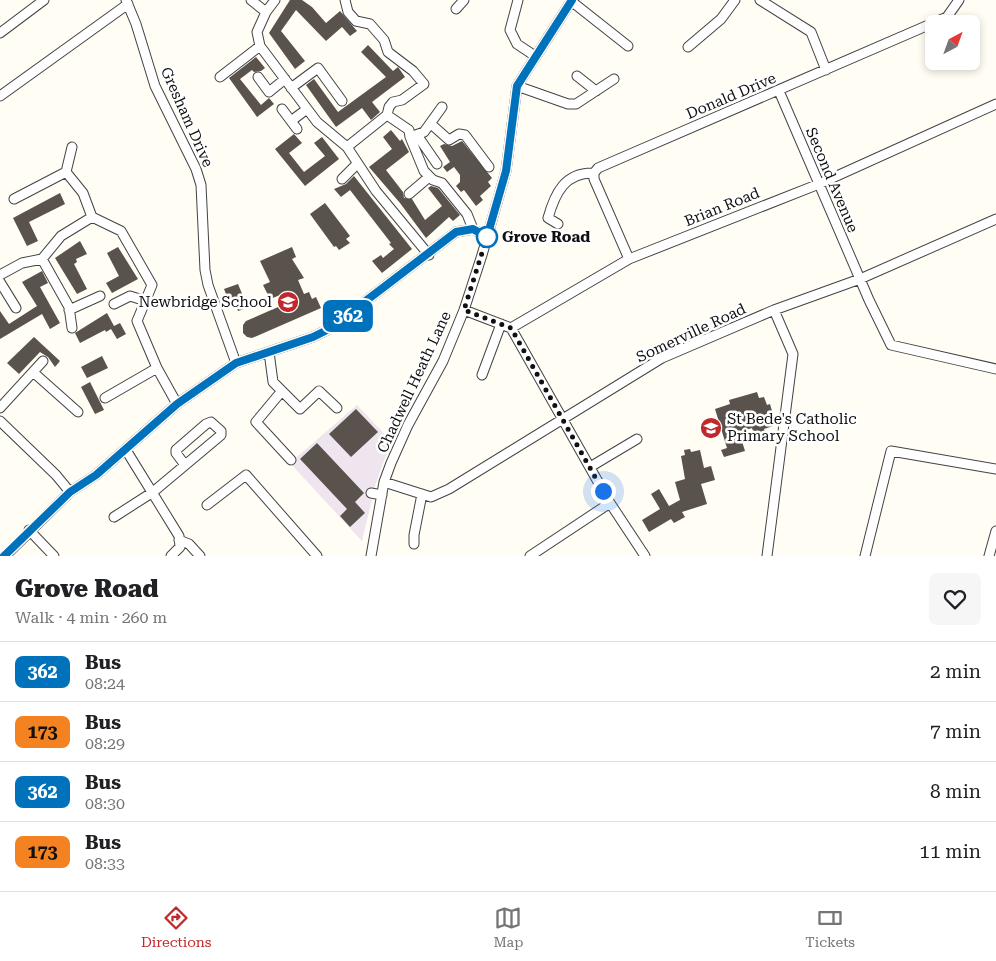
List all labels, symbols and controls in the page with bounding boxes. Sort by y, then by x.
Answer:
north arrow [925,15,980,70]
map controls [925,15,980,70]
street label: Gresham Drive [157,64,217,170]
street label: Donald Drive [683,69,779,123]
street label: Second Avenue [802,125,862,235]
street label: Brian Road [682,184,763,230]
marker: Grove Road [476,226,498,248]
place label: Grove Road [502,228,590,246]
school or university icon: Newbridge School [276,290,300,314]
place label: Newbridge School [139,293,272,311]
line badge: 362 [319,300,377,332]
street label: Somerville Road [633,300,749,366]
text: 362 [333,305,363,326]
street label: Chadwell Heath Lane [373,308,455,456]
place label: St Bede's Catholic Primary School [727,410,857,445]
school or university icon: St Bede's Catholic Primary School [699,416,723,440]
your location [591,479,616,504]
button: heart [929,573,981,625]
text: Grove Road [15,575,158,603]
text: Walk · 4 min · 260 m [15,608,167,627]
text: Bus [85,651,121,674]
text: 2 min [930,660,981,683]
text: 362 [27,661,58,682]
text: 08:24 [85,674,125,693]
text: Bus [85,711,121,734]
text: 7 min [930,720,981,743]
text: 173 [27,721,58,742]
text: 08:29 [85,734,125,753]
text: Bus [85,771,121,794]
text: 8 min [930,780,981,803]
text: 362 [27,781,58,802]
text: 08:30 [85,794,125,813]
text: Bus [85,831,121,854]
text: 11 min [919,840,981,863]
text: 173 [27,841,58,862]
text: 08:33 [85,854,125,873]
tab: Directions [141,904,211,950]
tab: Map [493,904,523,950]
tab: Tickets [805,904,855,950]

